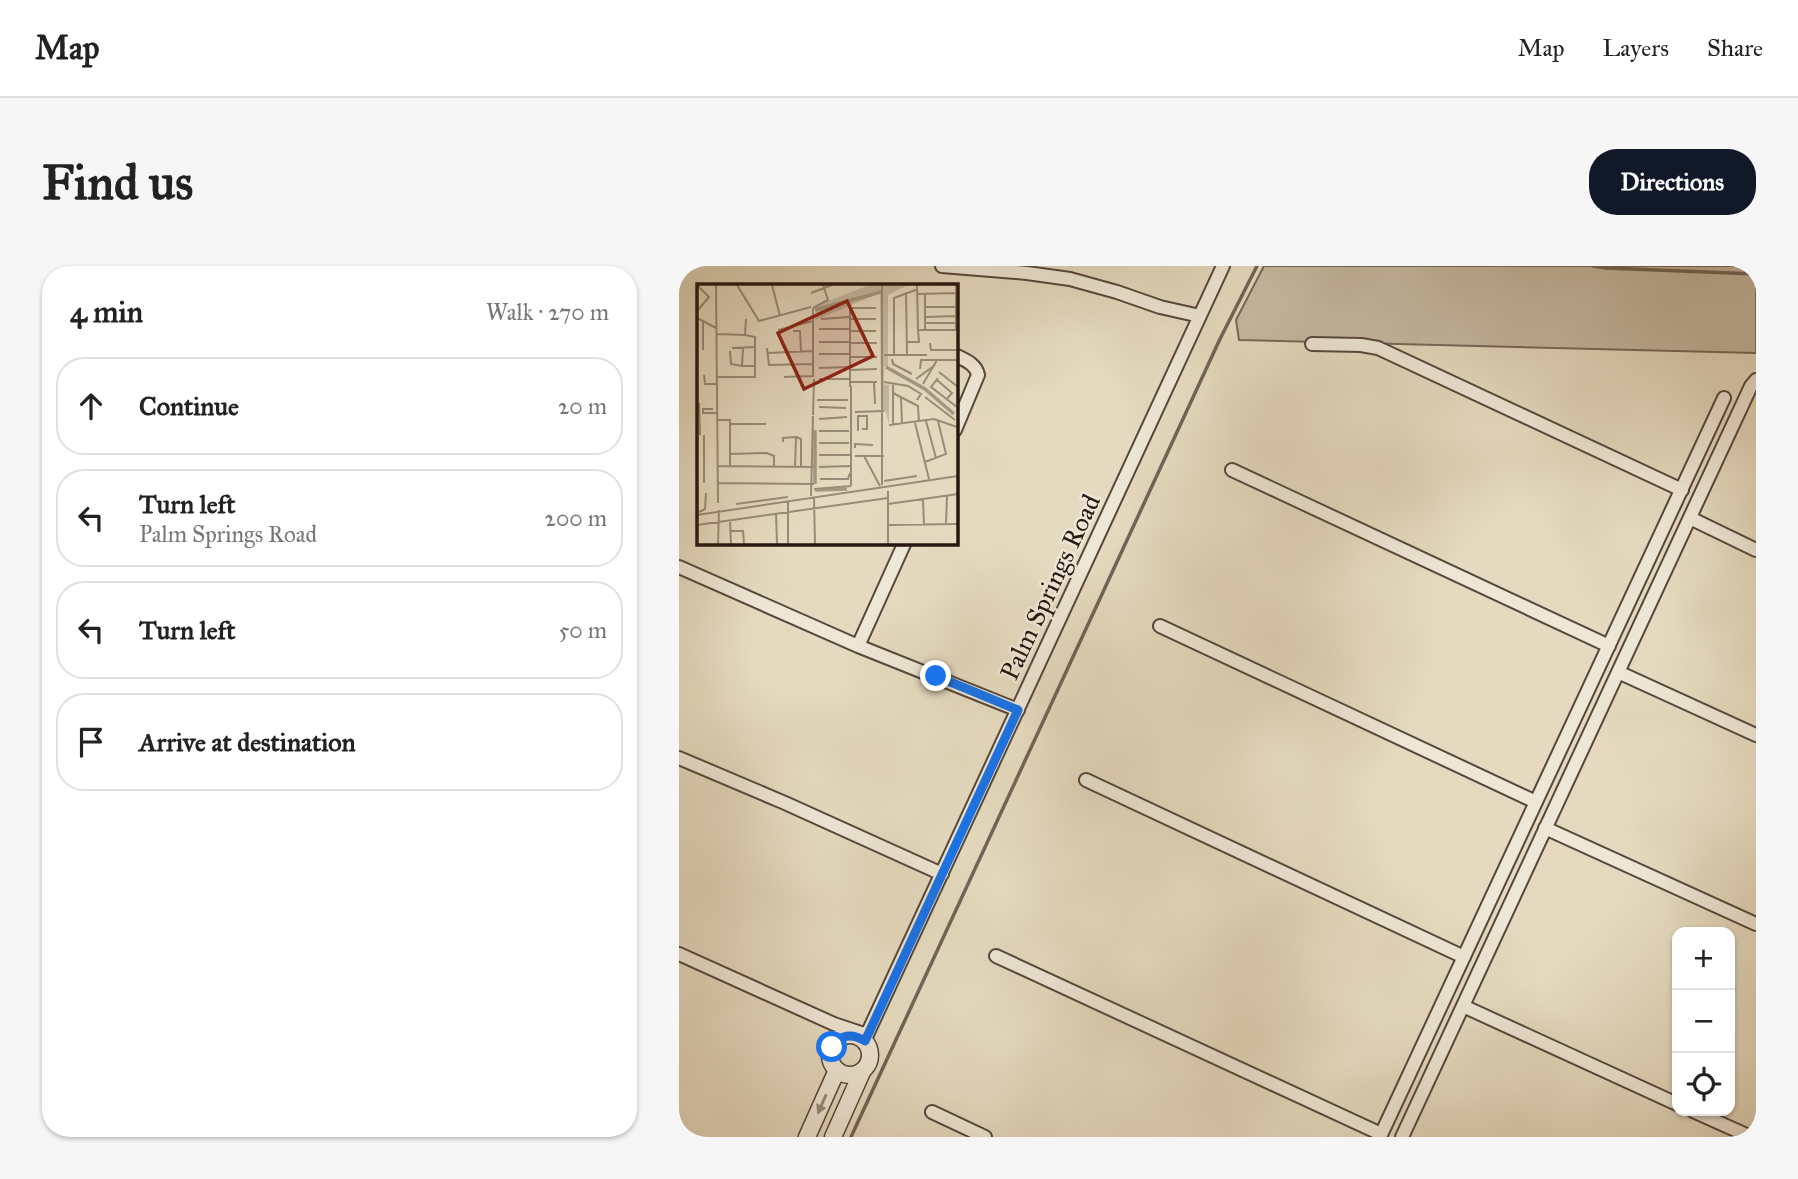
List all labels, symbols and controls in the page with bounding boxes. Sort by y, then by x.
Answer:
text: Map [35,28,99,68]
text: Map [1518,33,1565,63]
text: Layers [1603,33,1669,63]
text: Share [1707,33,1763,63]
button: Directions [1589,149,1756,215]
text: Find us [42,153,193,212]
inset map [697,284,957,544]
text: 4 min [70,294,143,330]
text: Walk · 270 m [486,298,609,326]
icon: ahead [72,387,110,425]
text: Continue [139,390,239,422]
text: 20 m [558,392,607,420]
text: Turn left [139,488,235,520]
street label: Palm Springs Road [993,489,1107,685]
icon: left [72,499,110,537]
text: 200 m [545,504,607,532]
text: Palm Springs Road [139,520,317,548]
icon: left [72,611,110,649]
text: Turn left [139,614,235,646]
text: 50 m [559,616,607,644]
route end [920,660,951,691]
icon: arrive [72,723,110,761]
text: Arrive at destination [139,726,356,758]
map controls [1672,927,1735,1116]
button: + [1672,927,1735,990]
button: − [1672,990,1735,1053]
route start [816,1031,847,1062]
button: locate [1672,1053,1735,1116]
one-way arrow [816,1094,828,1114]

